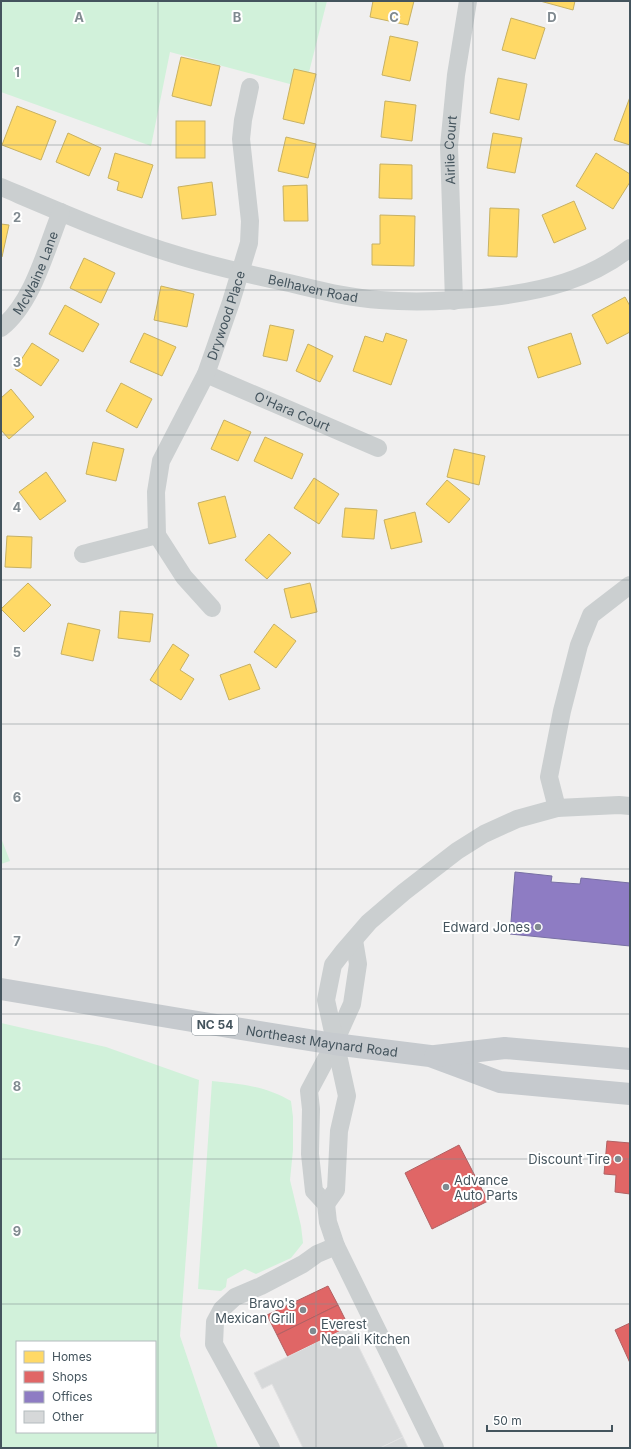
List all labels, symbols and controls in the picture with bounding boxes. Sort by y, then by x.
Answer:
text: A [74,9,84,25]
text: B [233,9,242,25]
text: C [389,9,399,25]
text: D [547,9,557,25]
text: 1 [14,64,20,80]
street label: Airlie Court [441,115,460,185]
text: 2 [13,209,21,225]
street label: McWaine Lane [9,229,61,318]
street label: Drywood Place [203,269,248,362]
street label: Belhaven Road [267,271,359,306]
text: 3 [13,354,21,370]
street label: O'Hara Court [252,388,333,435]
text: 4 [13,499,22,515]
text: 5 [13,644,21,660]
text: 6 [13,789,21,805]
place label: Edward Jones [443,919,530,935]
marker: Edward Jones [533,922,543,932]
text: 7 [13,933,21,949]
road number: NC 54 [192,1015,238,1035]
street label: Northeast Maynard Road [245,1022,399,1060]
text: 8 [13,1078,21,1094]
place label: Discount Tire [528,1151,610,1167]
marker: Discount Tire [613,1154,623,1164]
place label: Advance Auto Parts [454,1172,518,1203]
marker: Advance Auto Parts [441,1182,451,1192]
text: 9 [13,1223,21,1239]
place label: Bravo's Mexican Grill [215,1295,295,1326]
marker: Bravo's Mexican Grill [298,1305,308,1315]
place label: Everest Nepali Kitchen [321,1316,410,1347]
marker: Everest Nepali Kitchen [308,1326,318,1336]
legend [16,1341,156,1433]
text: Homes [52,1349,92,1364]
text: Shops [52,1369,88,1384]
text: Offices [52,1389,93,1404]
scale bar [487,1407,612,1433]
text: Other [52,1409,84,1424]
text: 50 m [493,1413,522,1428]

